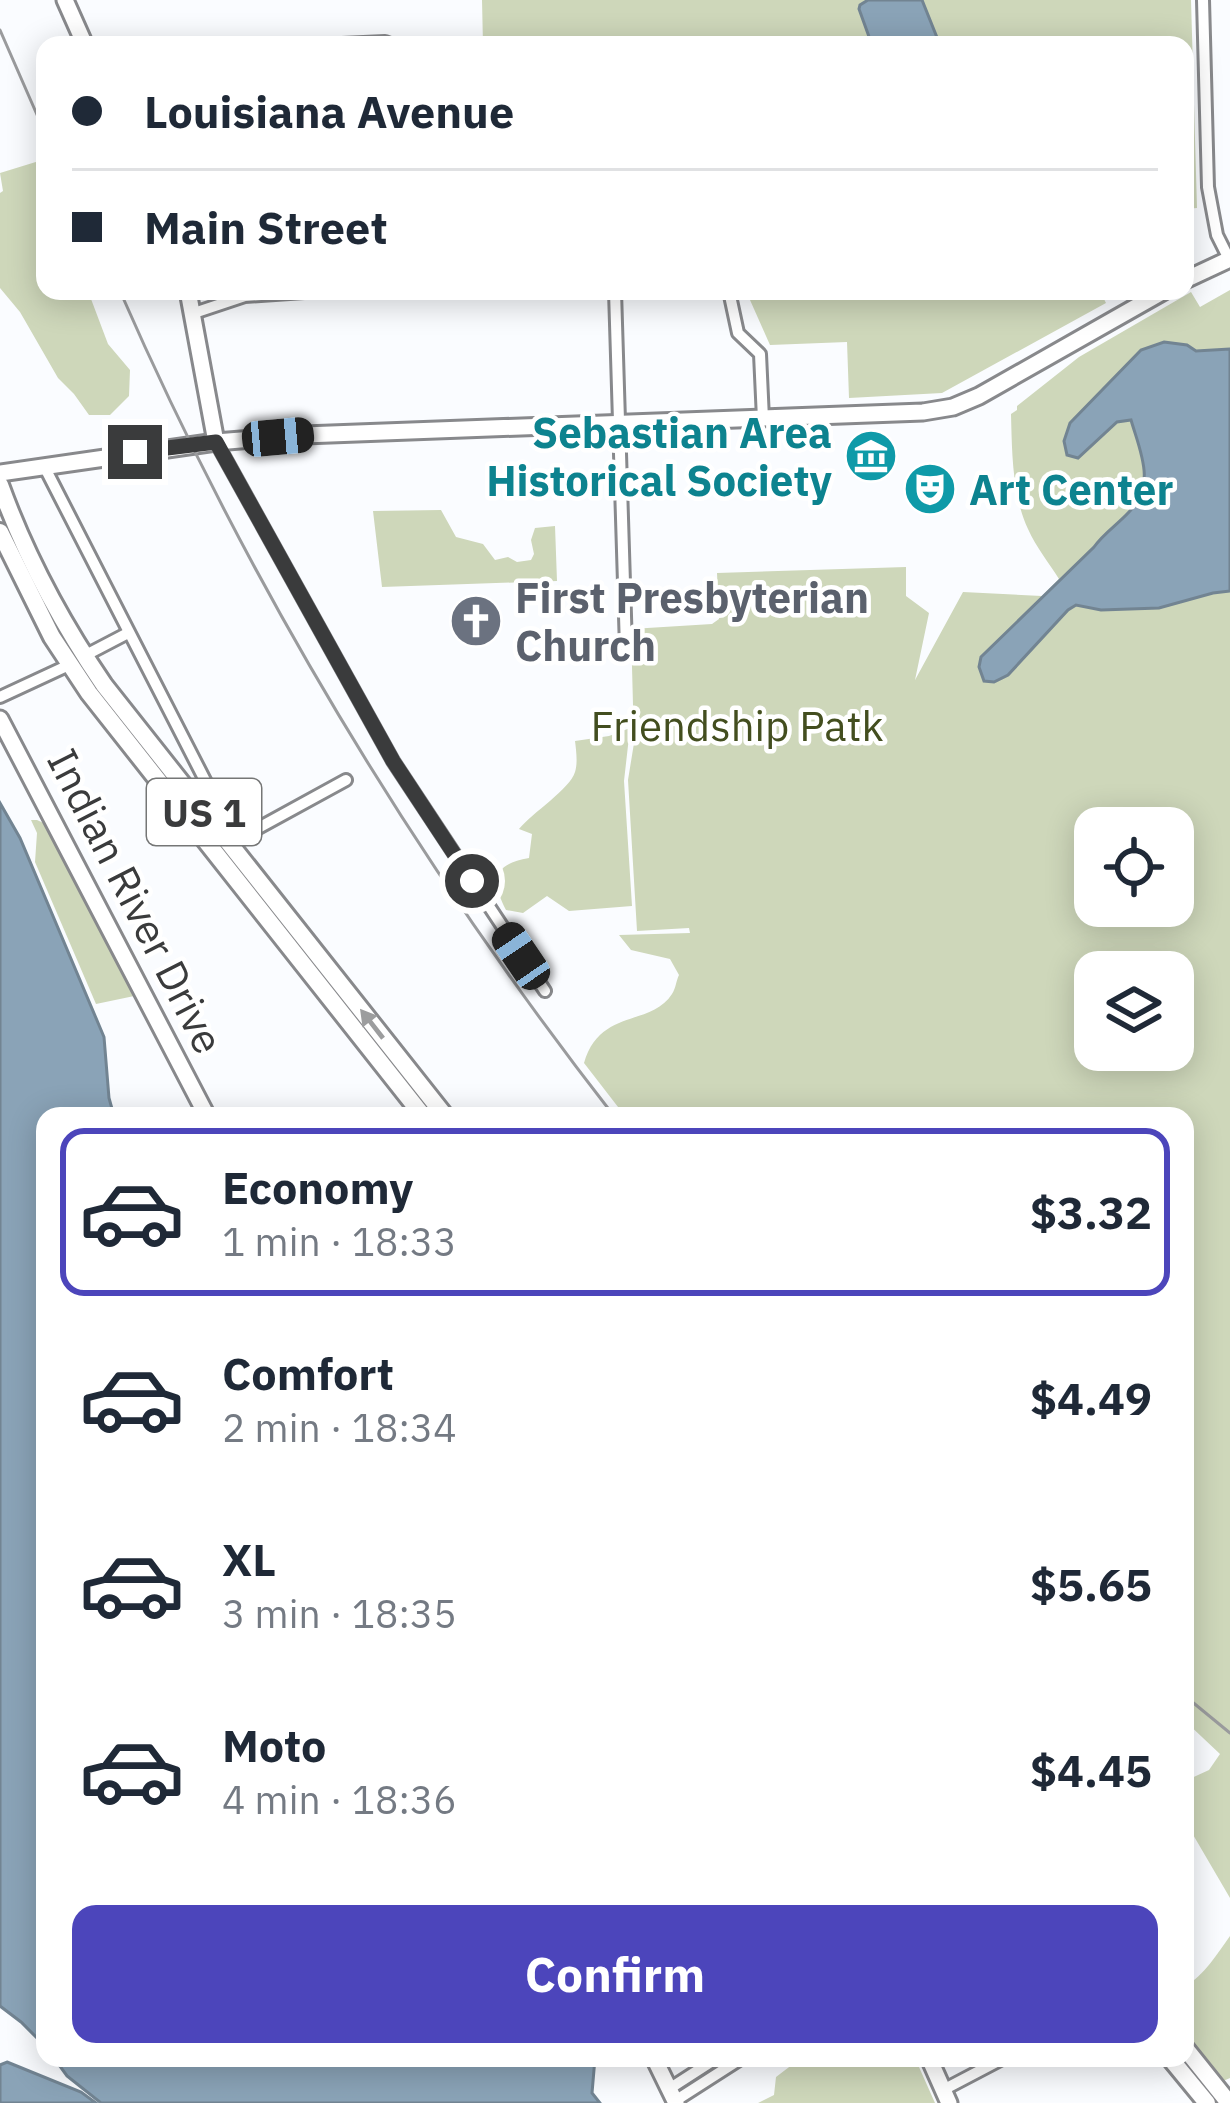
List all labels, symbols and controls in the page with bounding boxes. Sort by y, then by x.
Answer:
text: Louisiana Avenue [144,82,514,140]
text: Main Street [144,198,388,256]
place label: Sebastian Area Historical Society [486,405,833,508]
car [241,416,315,458]
route end [108,425,162,479]
museum icon: Sebastian Area Historical Society [843,428,899,484]
theatre icon: Art Center [902,461,958,517]
place label: Art Center [969,462,1173,517]
place label: First Presbyterian Church [515,570,869,673]
church icon: First Presbyterian Church [448,593,504,649]
park label: Friendship Patk [590,698,884,753]
street label: Indian River Drive [35,739,237,1063]
road number: US 1 [147,779,261,845]
map controls [1074,807,1194,1071]
button: locate [1074,807,1194,927]
route start [445,854,499,908]
car [486,916,556,996]
button: layers [1074,951,1194,1071]
one-way arrow [360,1009,385,1040]
icon: car [78,1158,186,1266]
text: Economy [222,1158,413,1216]
text: $3.32 [1030,1183,1152,1241]
text: 1 min · 18:33 [222,1216,457,1267]
icon: car [78,1344,186,1452]
text: Comfort [222,1344,394,1402]
text: $4.49 [1030,1369,1152,1427]
text: 2 min · 18:34 [222,1402,457,1453]
icon: car [78,1530,186,1638]
text: XL [222,1530,276,1588]
text: $5.65 [1030,1555,1152,1613]
text: 3 min · 18:35 [222,1588,457,1639]
icon: car [78,1716,186,1824]
text: Moto [222,1716,326,1774]
text: $4.45 [1030,1741,1152,1799]
text: 4 min · 18:36 [222,1774,457,1825]
button: Confirm [72,1905,1158,2043]

